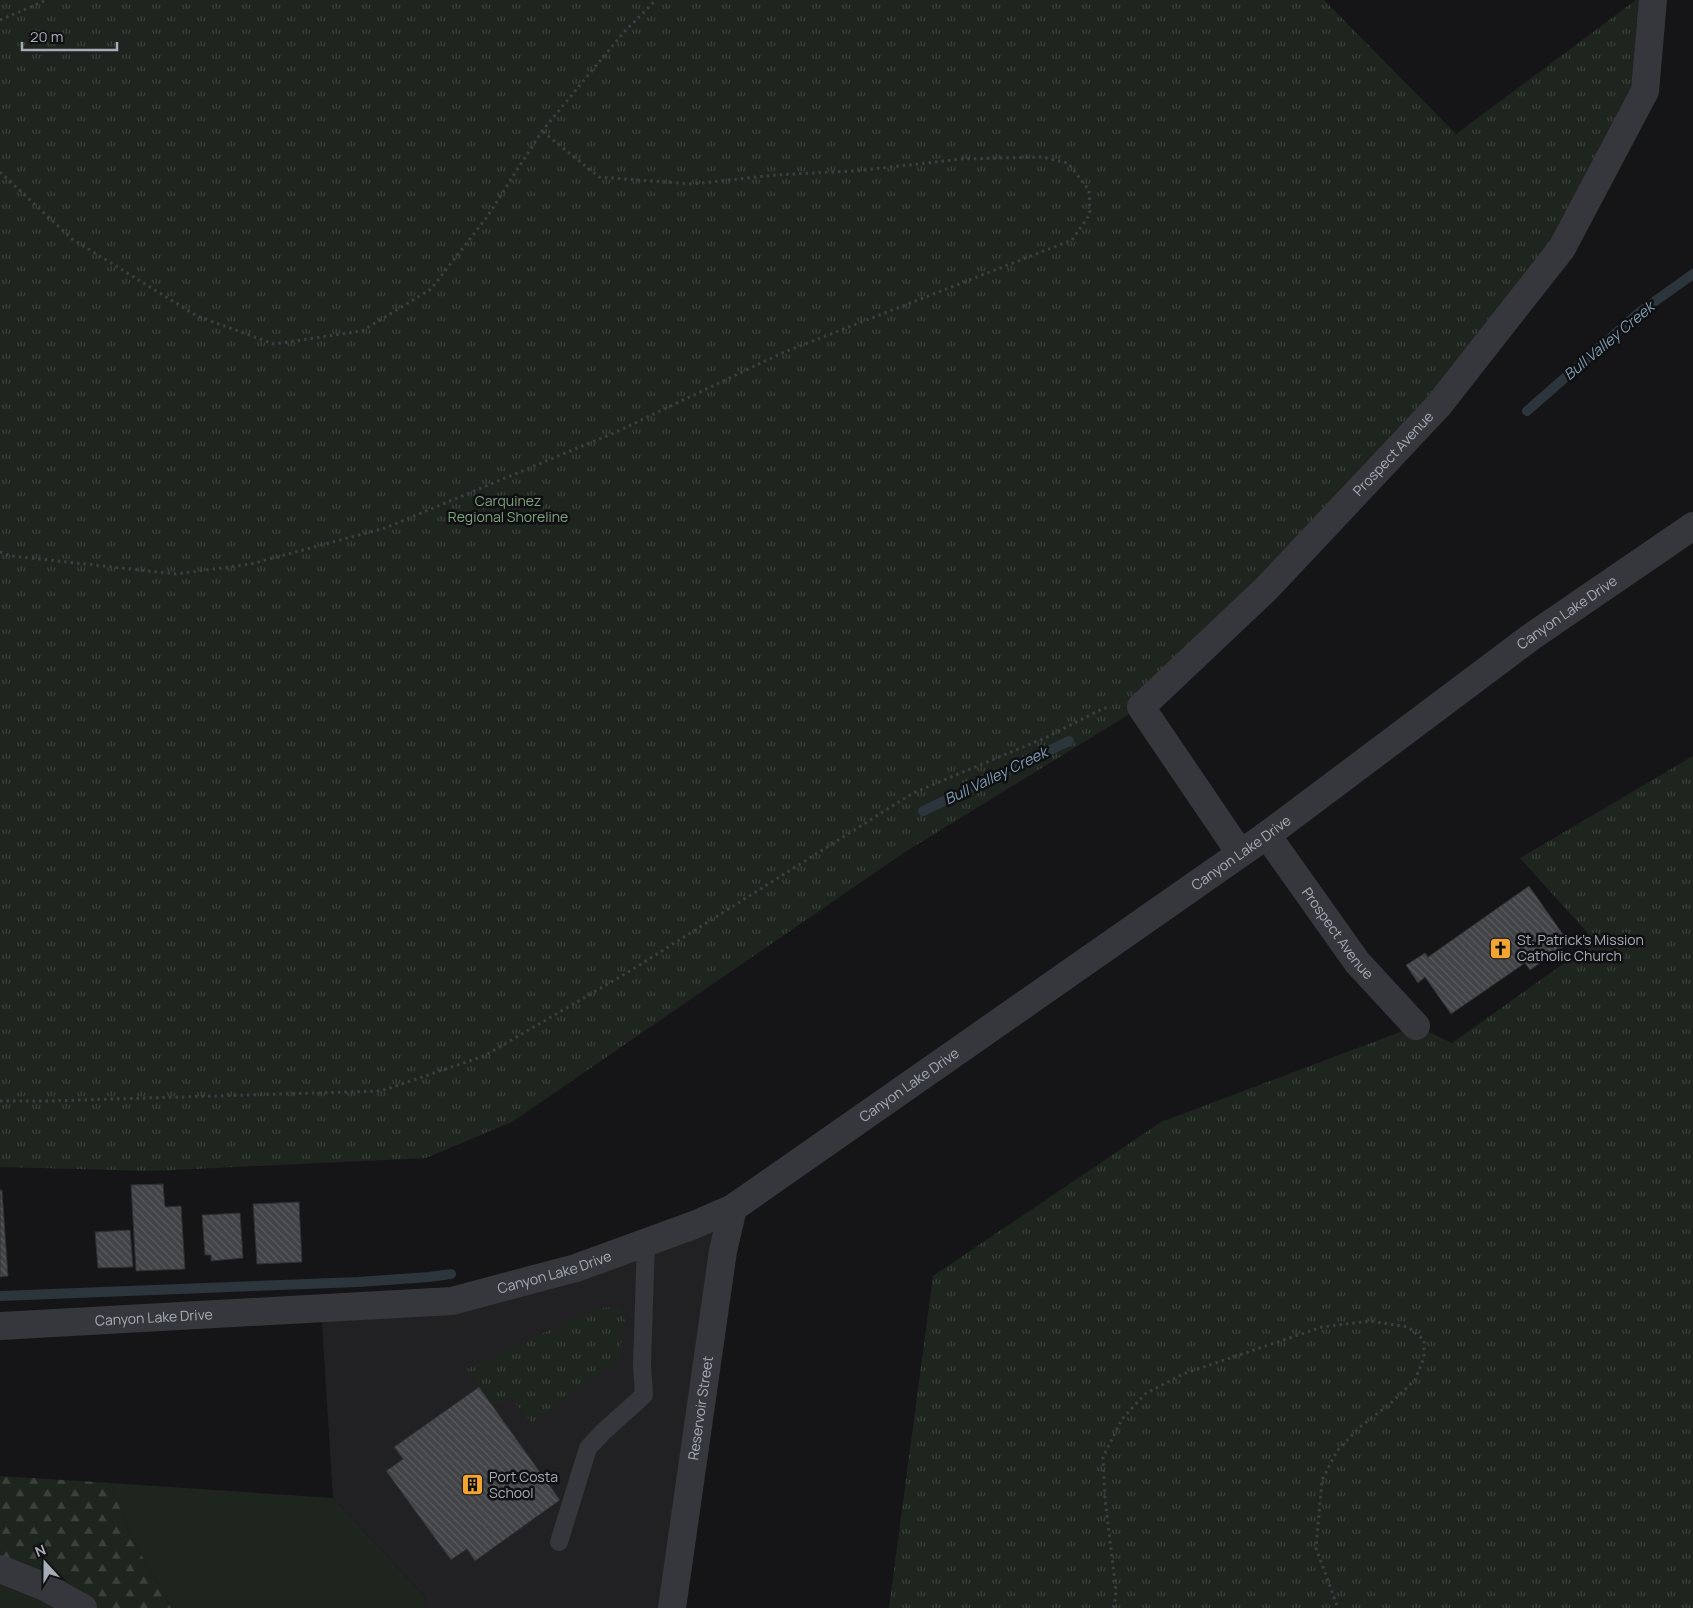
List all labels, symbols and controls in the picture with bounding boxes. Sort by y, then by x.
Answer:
scale bar [22,20,118,52]
text: 20 m [30,26,63,47]
water label: Bull Valley Creek [1559,295,1660,385]
street label: Prospect Avenue [1348,407,1437,500]
park label: Carquinez Regional Shoreline [448,491,568,526]
street label: Canyon Lake Drive [1513,571,1621,653]
water label: Bull Valley Creek [941,740,1053,810]
street label: Canyon Lake Drive [1187,811,1294,894]
street label: Prospect Avenue [1298,883,1378,983]
place label: St. Patrick's Mission Catholic Church [1517,930,1644,965]
church icon: St. Patrick's Mission Catholic Church [1489,936,1513,960]
street label: Canyon Lake Drive [855,1043,963,1126]
street label: Canyon Lake Drive [495,1246,614,1298]
street label: Canyon Lake Drive [94,1304,213,1330]
street label: Reservoir Street [683,1354,717,1461]
place label: Port Costa School [489,1467,558,1502]
building icon: Port Costa School [461,1473,485,1497]
north arrow [20,1538,70,1588]
text: N [32,1540,48,1561]

